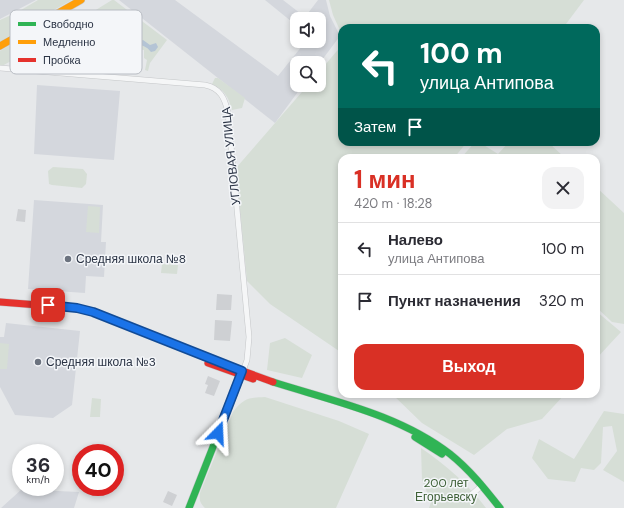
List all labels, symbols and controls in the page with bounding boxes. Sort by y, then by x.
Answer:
legend [10,10,142,74]
map controls [290,12,326,92]
button: sound [290,12,326,48]
text: Свободно [43,17,94,31]
text: Медленно [43,35,95,49]
text: 100 m [420,35,503,72]
icon: left [354,40,406,92]
text: Пробка [43,53,81,67]
button: search [290,56,326,92]
text: улица Антипова [420,71,554,95]
street label: УГЛОВАЯ УЛИЦА [218,106,244,206]
icon: arrive [404,116,426,138]
text: Затем [354,117,396,137]
text: 1 мин [354,164,415,195]
button: close [542,167,584,209]
text: 420 m · 18:28 [354,195,432,212]
text: Налево [388,230,443,250]
icon: left [354,238,376,260]
text: 100 m [541,239,584,259]
text: улица Антипова [388,250,485,267]
place label: Средняя школа №8 [76,251,186,267]
marker: Средняя школа №8 [63,254,73,264]
pin [31,288,65,322]
icon: arrive [354,290,376,312]
text: Пункт назначения [388,291,521,311]
text: 320 m [539,291,584,311]
icon: arrive [37,294,59,316]
button: Выход [354,344,584,390]
place label: Средняя школа №3 [46,354,156,370]
marker: Средняя школа №3 [33,357,43,367]
position arrow [197,412,239,454]
speed limit sign: 40 [72,444,124,496]
text: 36 [26,452,50,478]
text: km/h [26,473,50,486]
park label: 200 лет Егорьевску [415,475,477,505]

